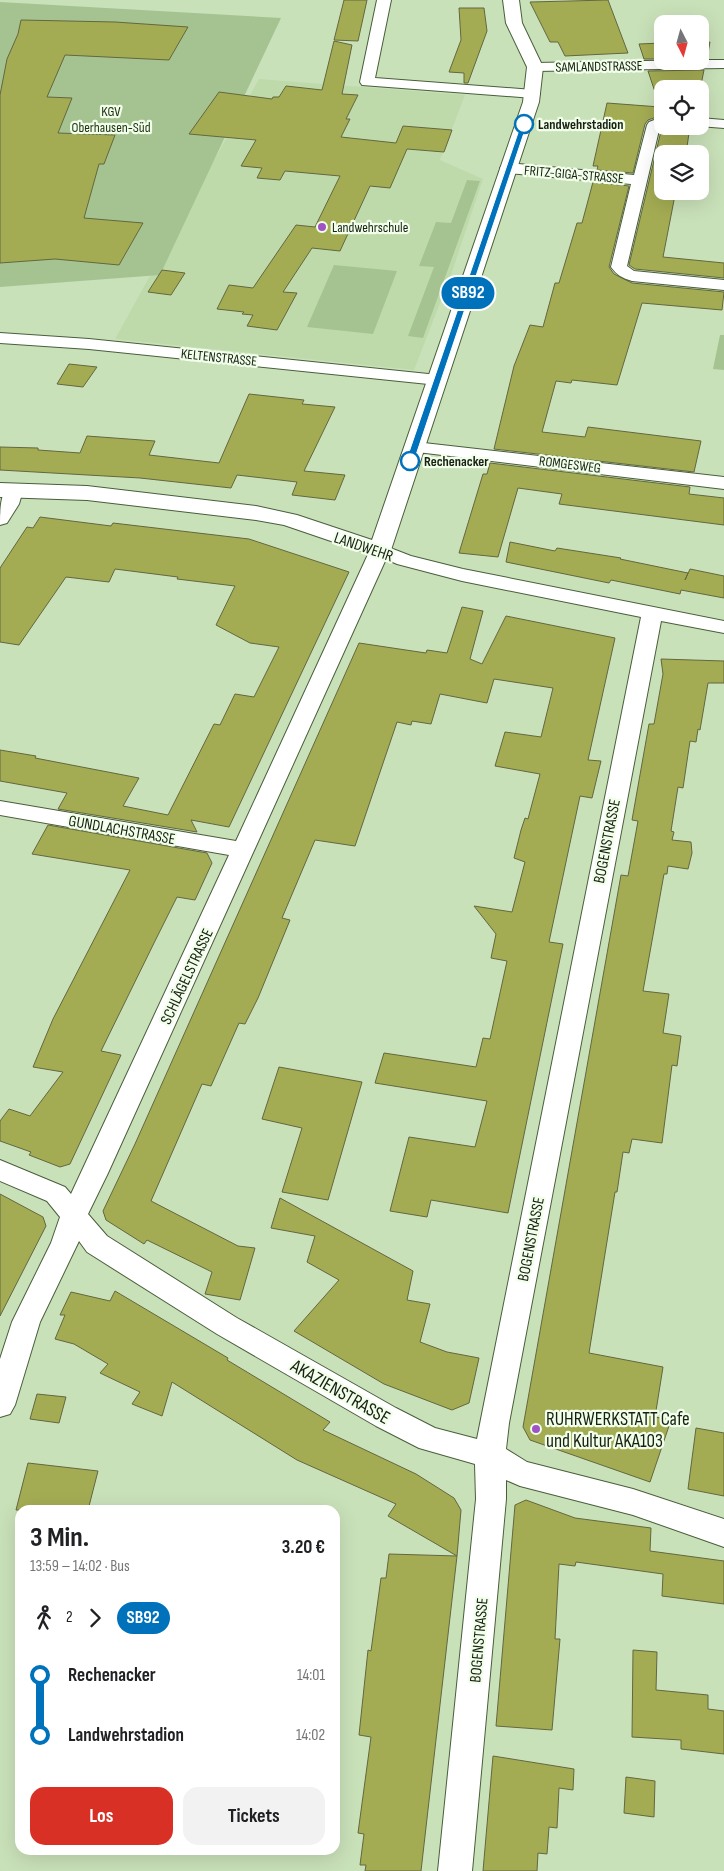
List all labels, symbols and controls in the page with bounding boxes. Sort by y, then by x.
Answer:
north arrow [654,15,709,70]
map controls [654,15,709,200]
street label: SAMLANDSTRASSE [555,57,643,76]
button: locate [654,80,709,135]
park label: KGV Oberhausen-Süd [72,103,151,136]
marker: Landwehrstadion [514,114,534,134]
place label: Landwehrstadion [538,116,623,133]
button: layers [654,145,709,200]
street label: FRITZ-GIGA-STRASSE [523,162,625,187]
place label: Landwehrschule [332,219,408,236]
marker: Landwehrschule [316,221,328,233]
line badge: SB92 [433,277,503,309]
text: SB92 [451,282,485,303]
street label: KELTENSTRASSE [180,345,258,370]
marker: Rechenacker [400,451,420,471]
street label: ROMGESWEG [538,452,602,477]
place label: Rechenacker [424,453,489,470]
street label: LANDWEHR [331,528,396,566]
street label: BOGENSTRASSE [590,798,625,885]
street label: GUNDLACHSTRASSE [67,812,177,849]
street label: SCHLÄGELSTRASSE [157,926,218,1027]
street label: BOGENSTRASSE [514,1196,549,1283]
street label: AKAZIENSTRASSE [286,1354,394,1430]
place label: RUHRWERKSTATT Cafe und Kultur AKA103 [546,1408,690,1453]
marker: RUHRWERKSTATT Cafe und Kultur AKA103 [530,1423,542,1435]
text: 3 Min. [30,1521,89,1554]
text: 3.20 € [282,1536,325,1559]
text: 13:59 – 14:02 · Bus [30,1557,130,1576]
street label: BOGENSTRASSE [466,1597,493,1683]
icon: walk [30,1604,58,1632]
icon: forward [81,1604,109,1632]
text: SB92 [127,1607,160,1628]
text: 2 [66,1608,73,1627]
text: Rechenacker [68,1664,156,1687]
text: 14:01 [297,1666,325,1685]
text: Landwehrstadion [68,1724,184,1747]
text: 14:02 [296,1726,325,1745]
button: Los [30,1787,173,1845]
button: Tickets [183,1787,325,1845]

